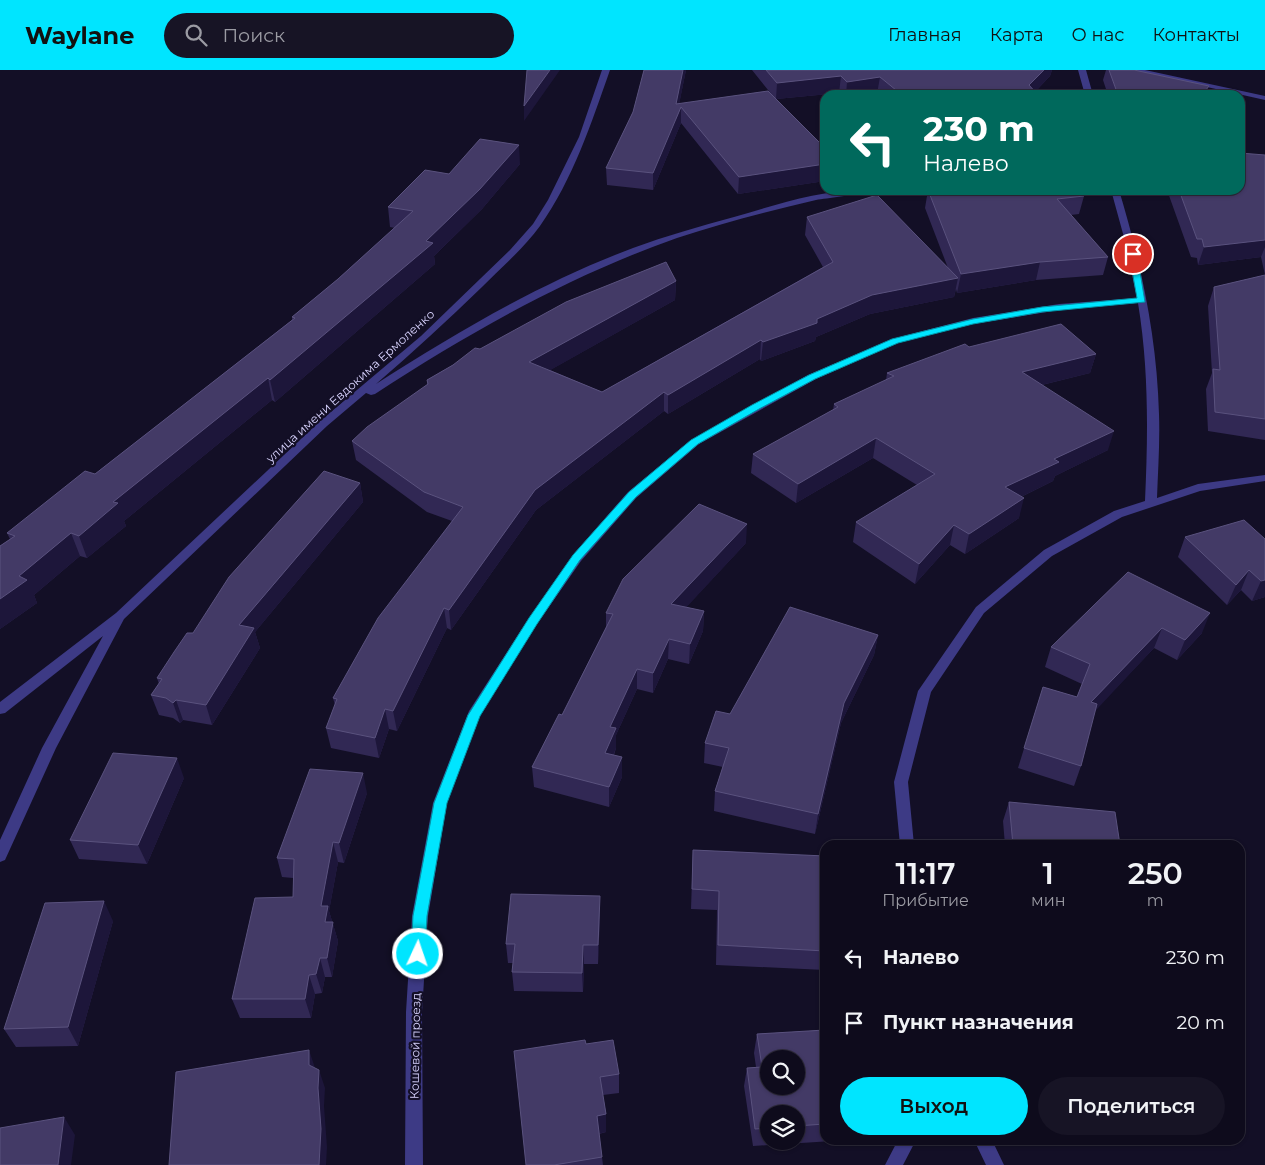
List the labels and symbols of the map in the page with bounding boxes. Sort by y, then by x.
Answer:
pin [1112,233,1154,275]
street label: улица имени Евдокима Ермоленко [262,306,438,466]
position arrow [391,927,443,979]
street label: Кошевой проезд [407,993,423,1099]

